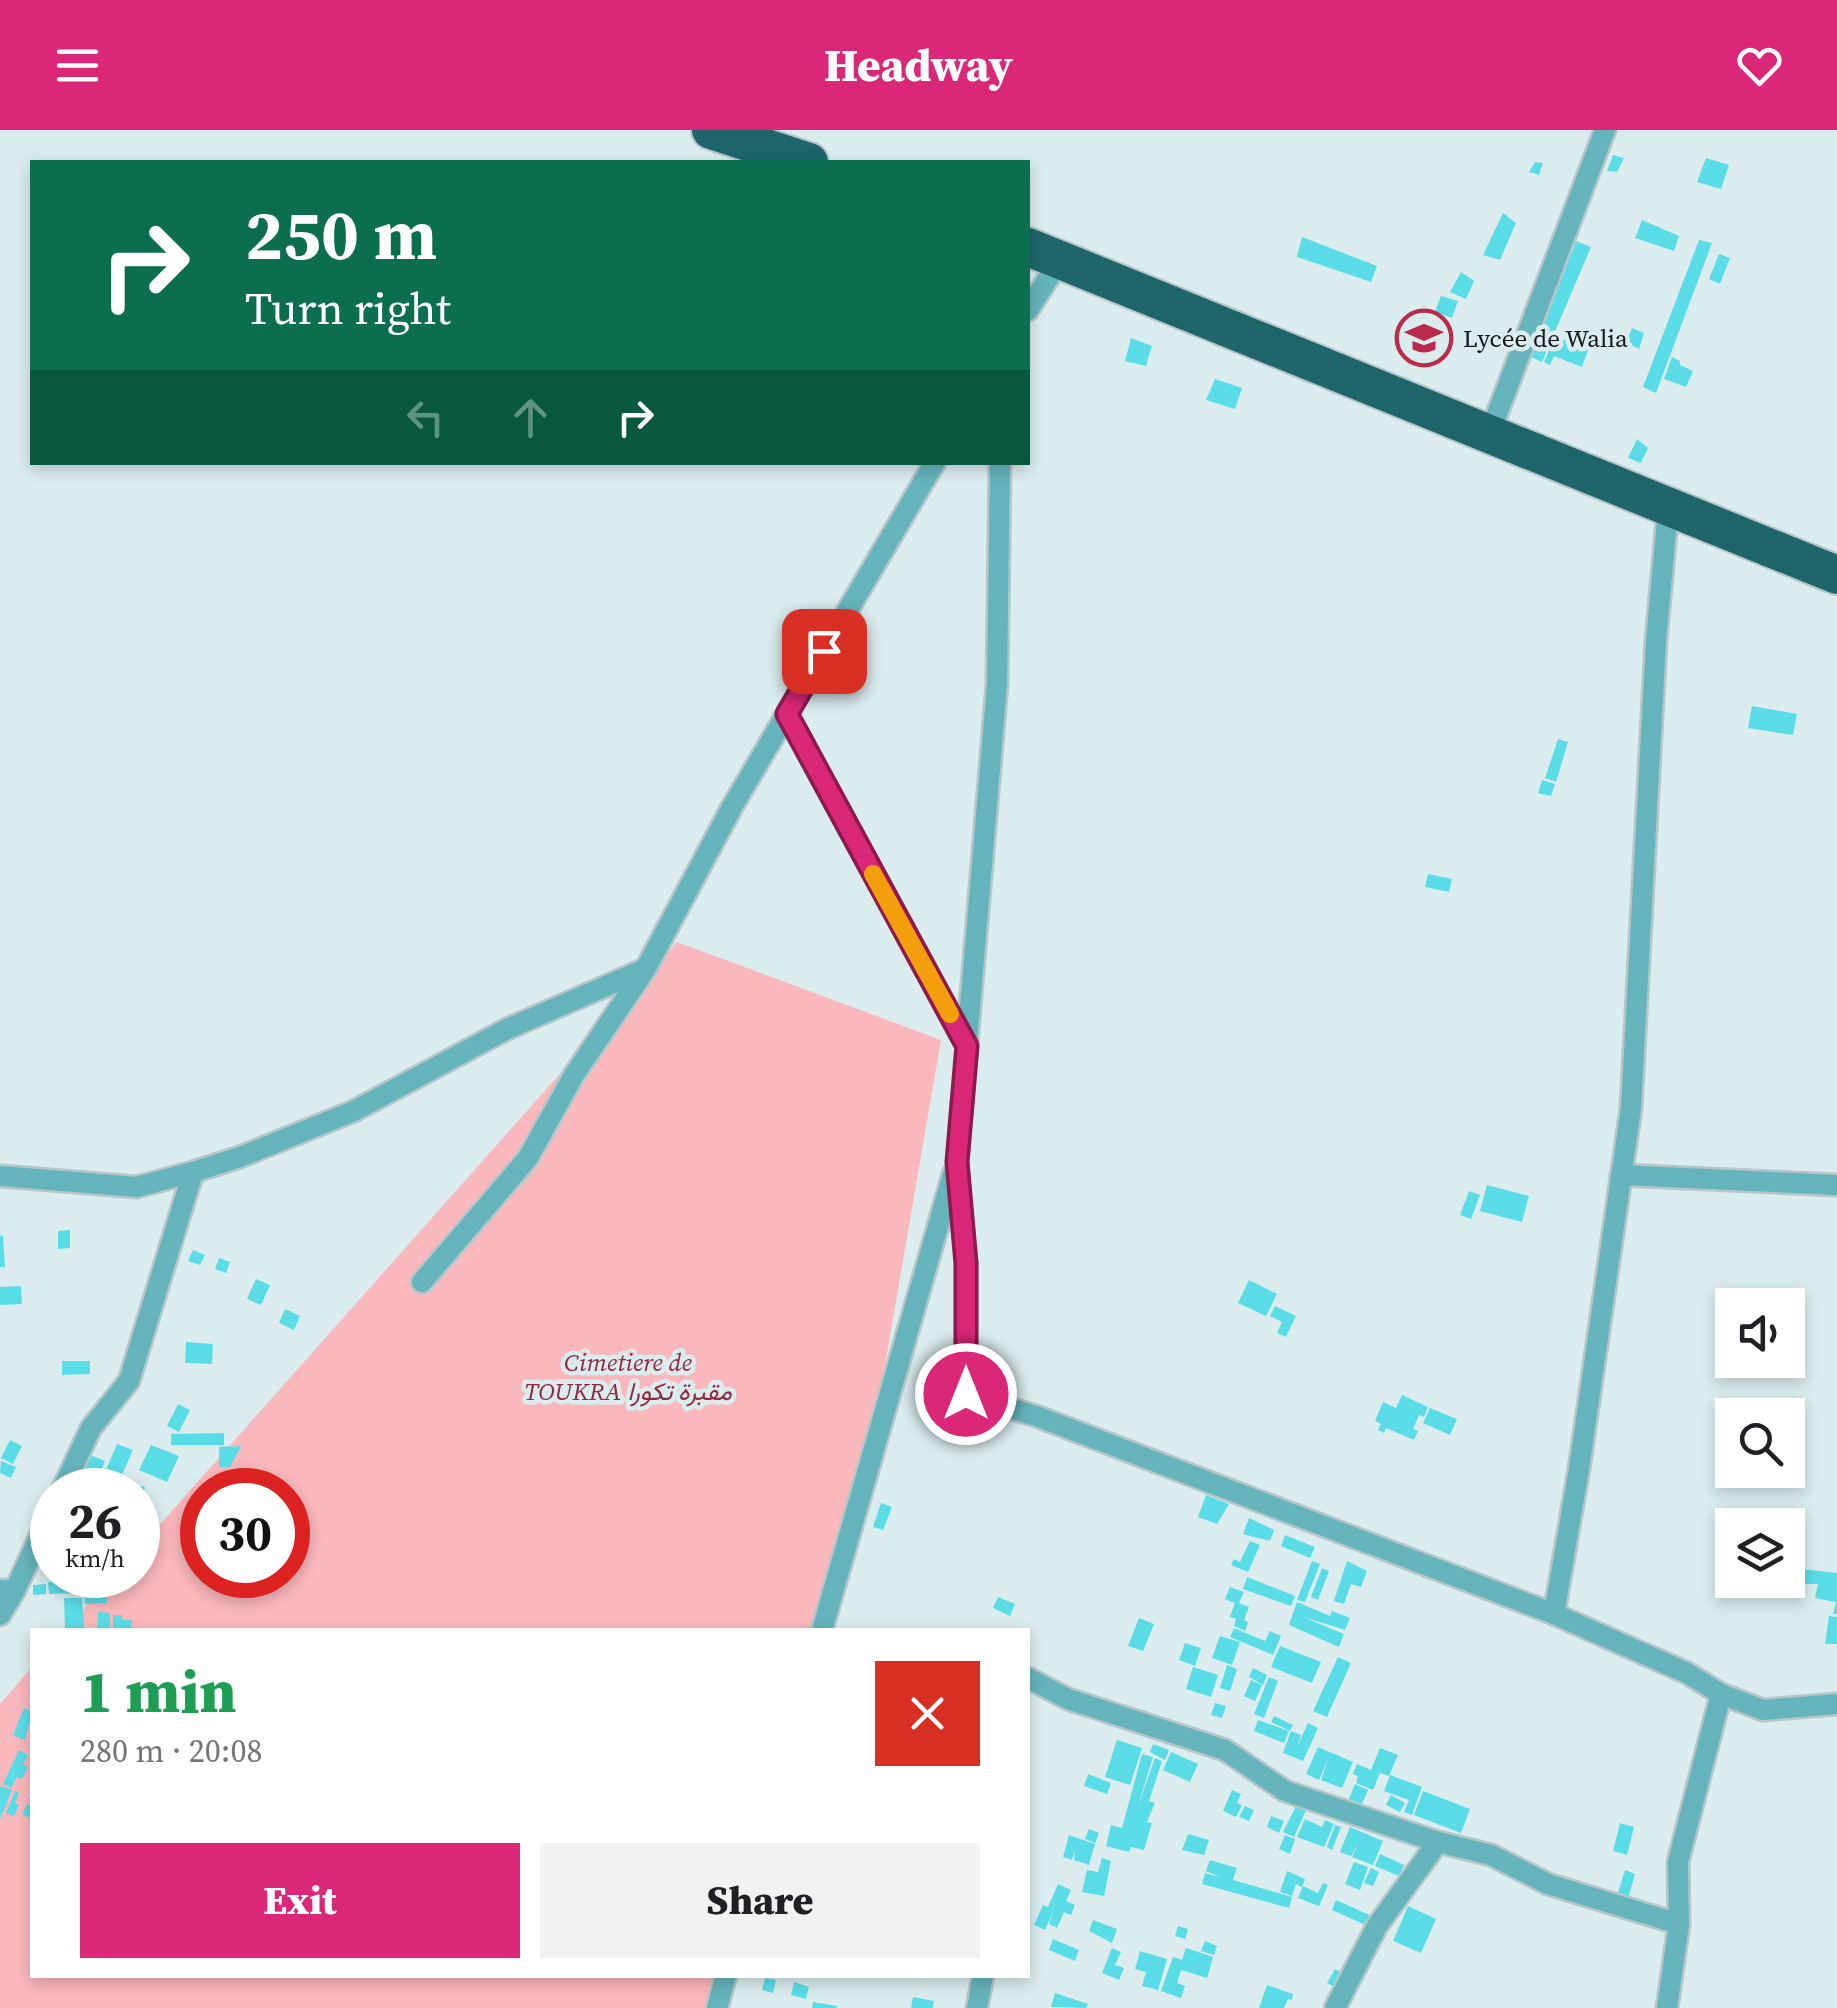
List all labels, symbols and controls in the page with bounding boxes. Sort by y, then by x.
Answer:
text: Headway [824,34,1013,96]
icon: menu [50,38,105,93]
icon: heart [1732,38,1787,93]
text: 250 m [245,186,437,282]
icon: right [80,200,210,330]
text: Turn right [245,277,451,339]
school or university icon: Lycée de Walia [1394,308,1454,368]
place label: Lycée de Walia [1463,321,1628,355]
icon: left [398,390,453,445]
icon: ahead [503,390,558,445]
icon: right [608,390,663,445]
pin [782,609,867,694]
icon: arrive [797,624,852,679]
map controls [1715,1288,1805,1598]
button: sound [1715,1288,1805,1378]
position arrow [914,1342,1018,1446]
park label: Cimetiere de TOUKRA مقبرة تكورا [524,1345,733,1408]
button: search [1715,1398,1805,1488]
speed limit sign: 30 [180,1468,310,1598]
text: 26 [68,1486,122,1555]
button: layers [1715,1508,1805,1598]
text: km/h [65,1541,125,1575]
text: 1 min [80,1650,236,1732]
button: close [875,1661,980,1766]
text: 280 m · 20:08 [80,1729,262,1773]
button: Exit [80,1843,520,1958]
button: Share [540,1843,980,1958]

